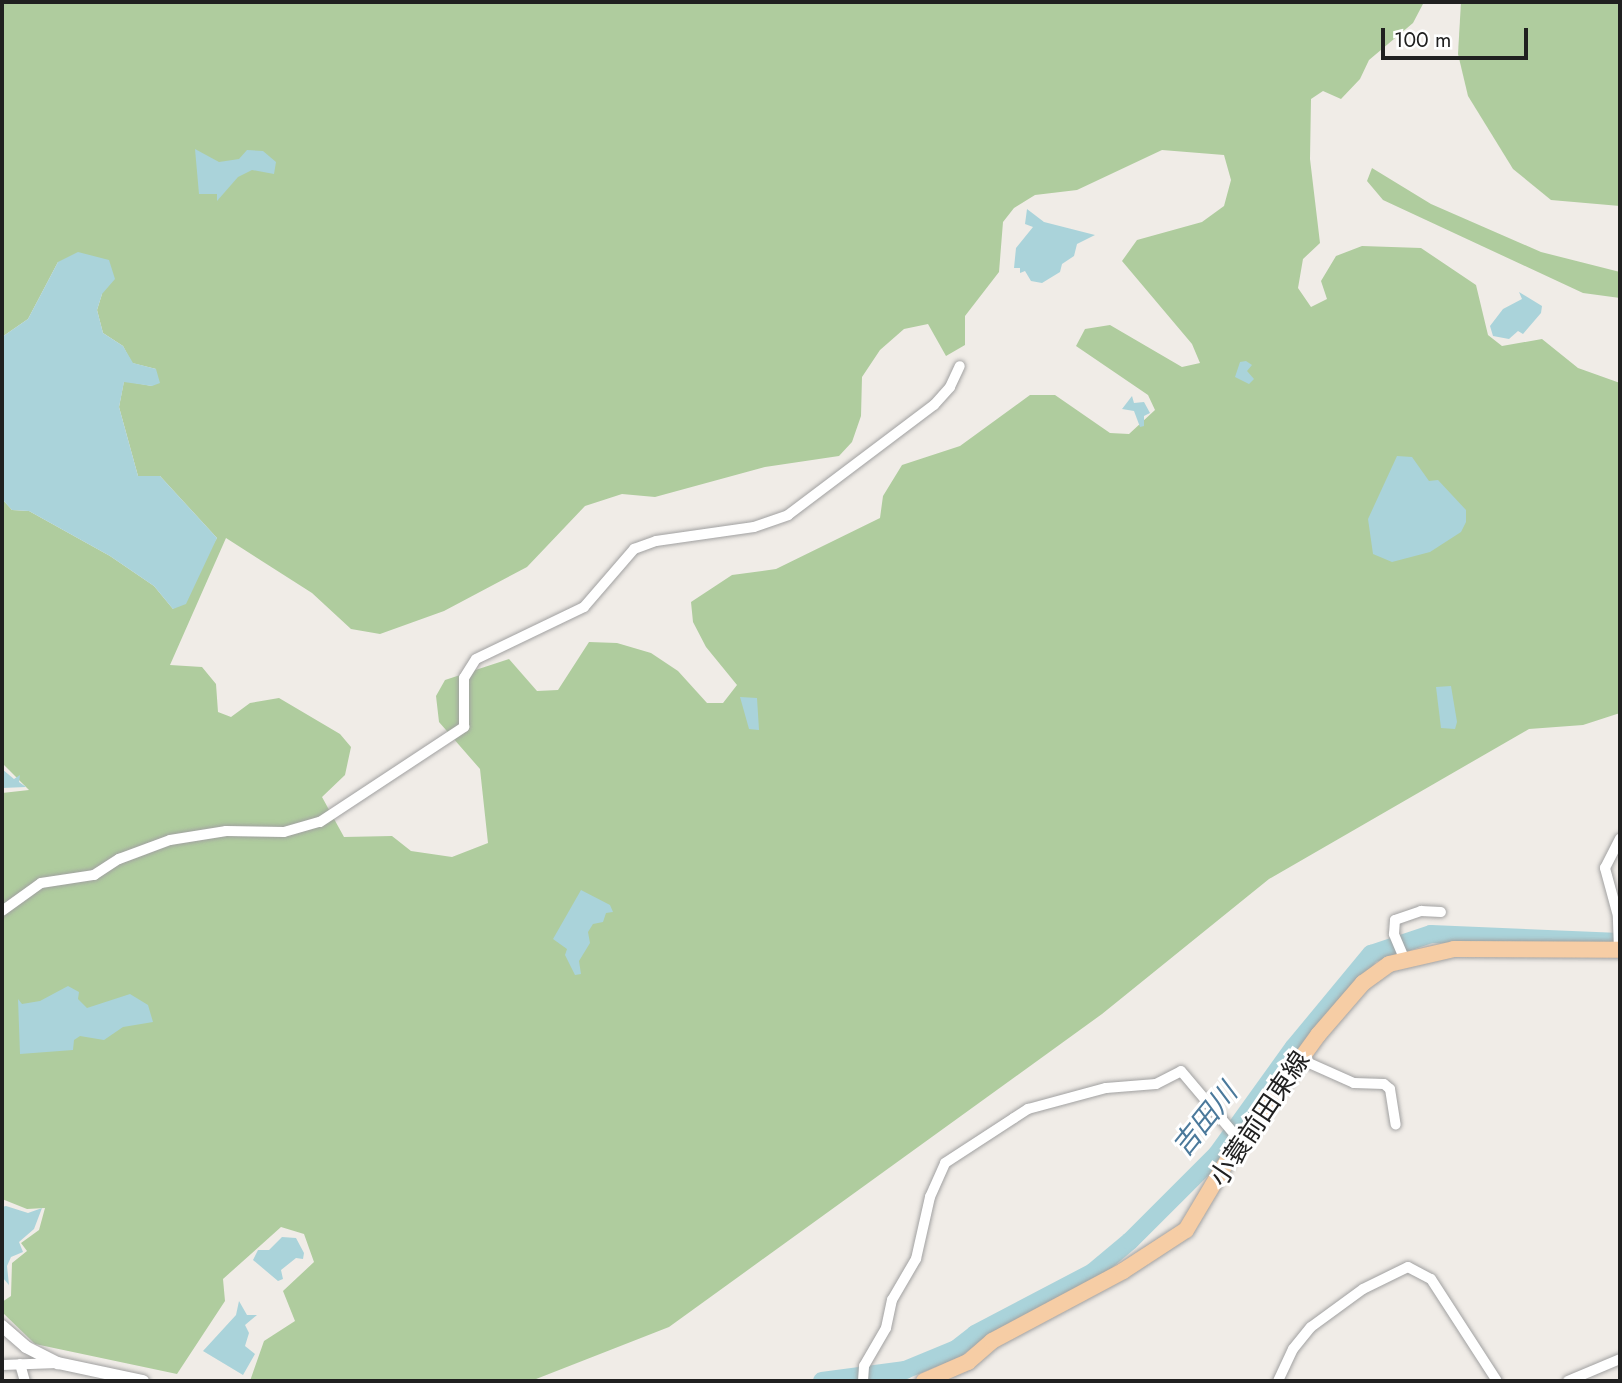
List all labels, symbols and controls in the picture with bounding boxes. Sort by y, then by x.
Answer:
scale bar [1384,14,1531,58]
text: 100 m [1394,25,1451,55]
street label: 小蓑前田東線 [1203,1046,1317,1192]
water label: 吉田川 [1166,1077,1244,1163]

